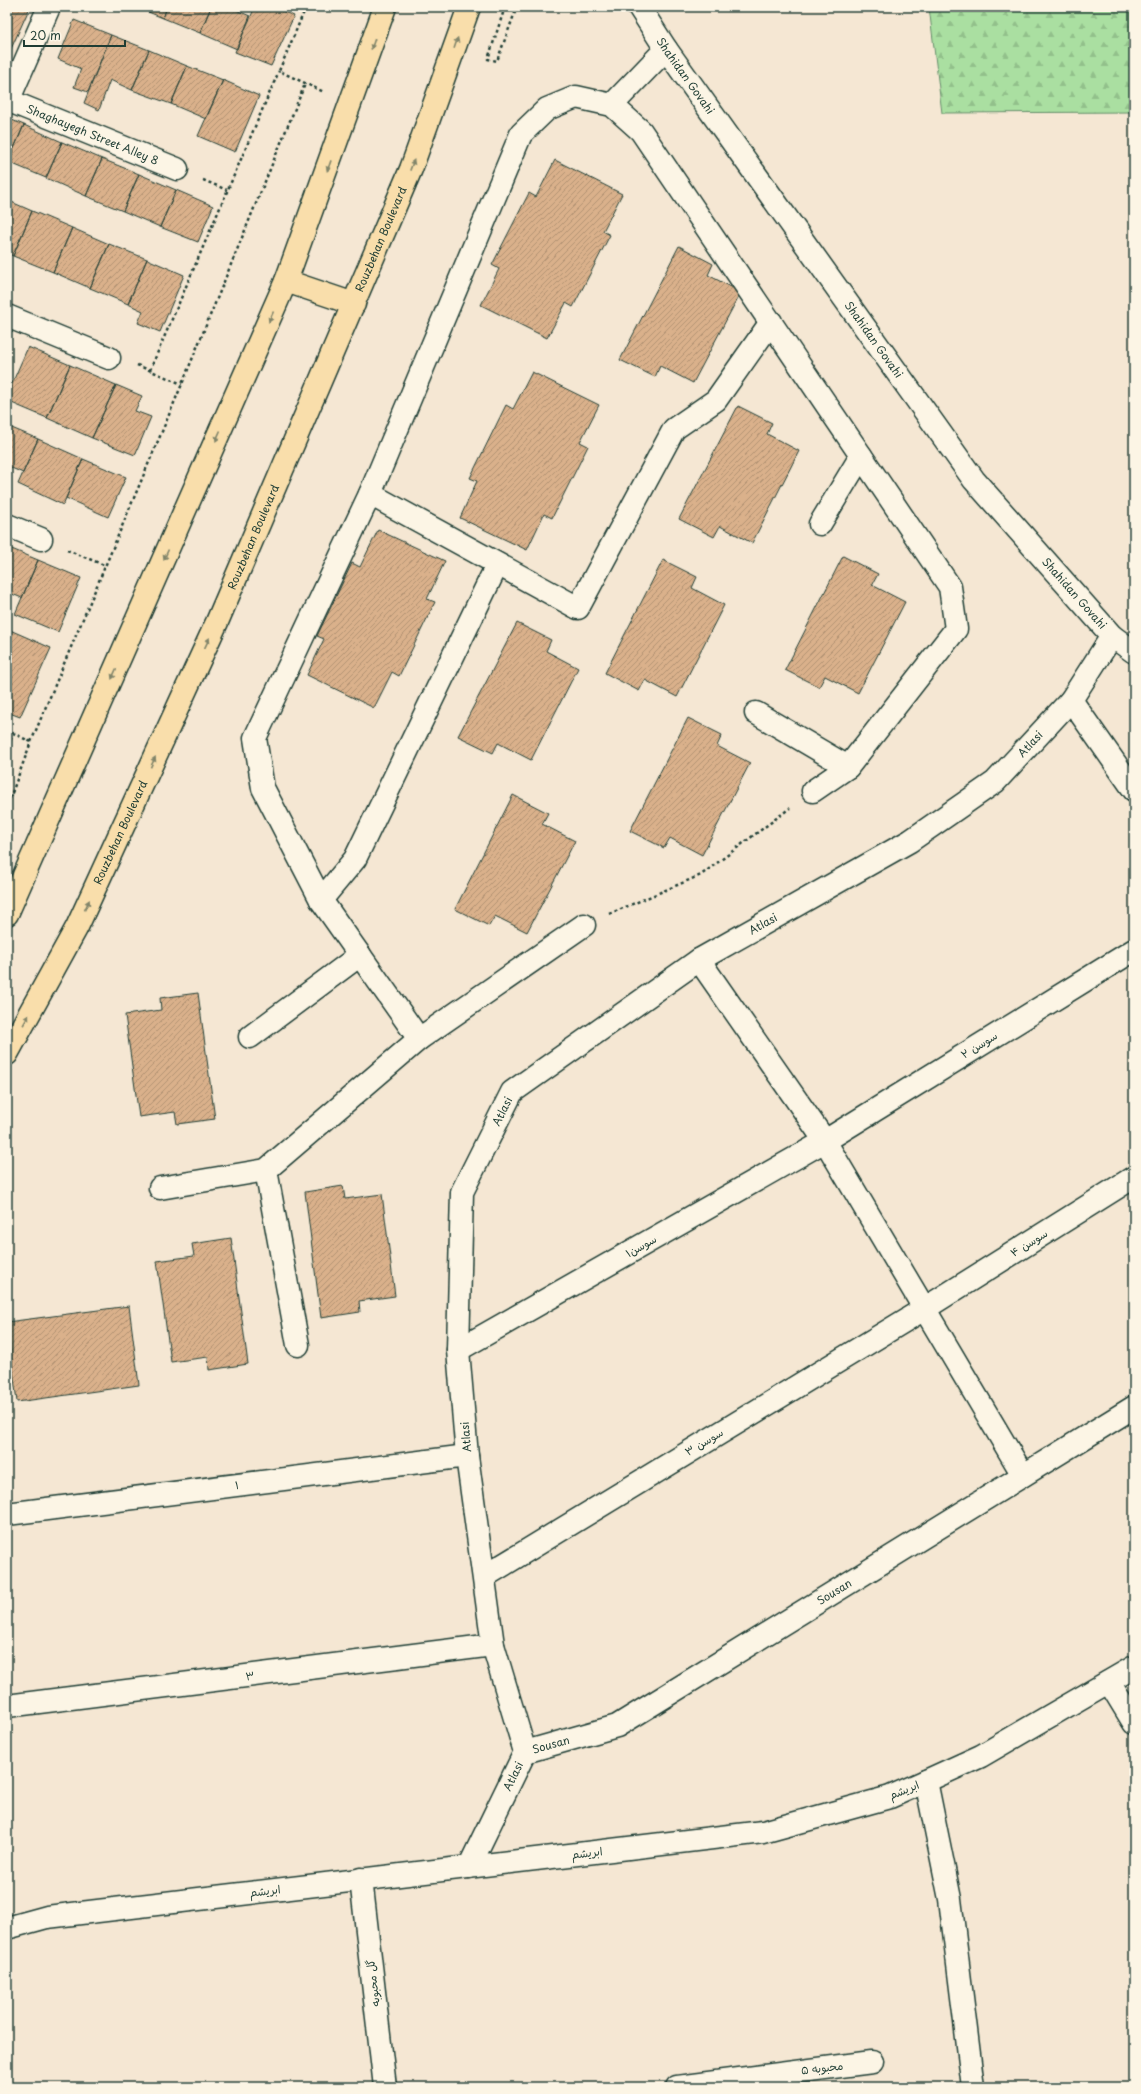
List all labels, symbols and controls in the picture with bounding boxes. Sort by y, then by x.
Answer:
scale bar [24,22,125,48]
text: 20 m [30,26,61,44]
street label: Shahidan Govahi [653,34,719,117]
one-way arrow [454,36,460,48]
one-way arrow [369,38,375,50]
street label: Shaghayegh Street Alley 8 [24,100,161,169]
one-way arrow [409,159,415,171]
one-way arrow [325,161,331,173]
street label: Rouzbehan Boulevard [350,183,411,294]
street label: Shahidan Govahi [841,297,907,381]
one-way arrow [267,312,273,324]
one-way arrow [215,431,221,443]
street label: Rouzbehan Boulevard [223,481,283,592]
one-way arrow [163,550,169,561]
street label: Shahidan Govahi [1038,553,1111,633]
one-way arrow [204,638,210,649]
one-way arrow [110,669,116,681]
street label: Atlasi [1013,727,1046,761]
one-way arrow [150,756,156,767]
street label: Rouzbehan Boulevard [89,777,151,887]
one-way arrow [84,899,90,911]
street label: Atlasi [745,909,780,938]
one-way arrow [22,1014,29,1026]
street label: سوسن ۲ [957,1027,1000,1063]
street label: Atlasi [487,1094,516,1129]
street label: سوسن ۴ [1007,1224,1051,1261]
street label: سوسن۱ [622,1230,659,1261]
street label: Atlasi [456,1421,475,1453]
street label: سوسن ۳ [681,1423,726,1460]
street label: ۱ [234,1476,240,1493]
street label: Sousan [813,1574,855,1609]
street label: ۳ [244,1667,255,1684]
street label: Sousan [530,1731,571,1758]
street label: Atlasi [498,1759,527,1793]
street label: ابریشم [886,1776,922,1804]
street label: ابریشم [570,1842,604,1864]
street label: ابریشم [248,1880,282,1902]
street label: گل محبوبه [361,1958,384,2008]
street label: محبوبه ۵ [800,2056,844,2079]

